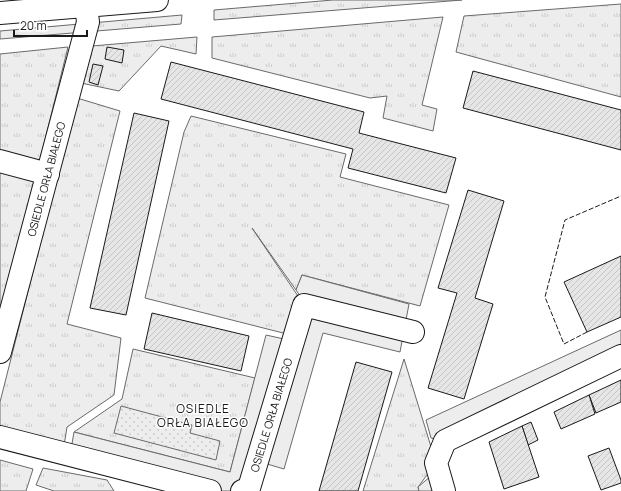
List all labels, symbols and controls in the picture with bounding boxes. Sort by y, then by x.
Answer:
scale bar [14,12,87,38]
text: 20 m [20,17,47,34]
street label: OSIEDLE ORŁA BIAŁEGO [23,120,69,238]
street label: OSIEDLE ORŁA BIAŁEGO [247,356,295,474]
district label: OSIEDLE ORŁA BIAŁEGO [157,400,249,431]

